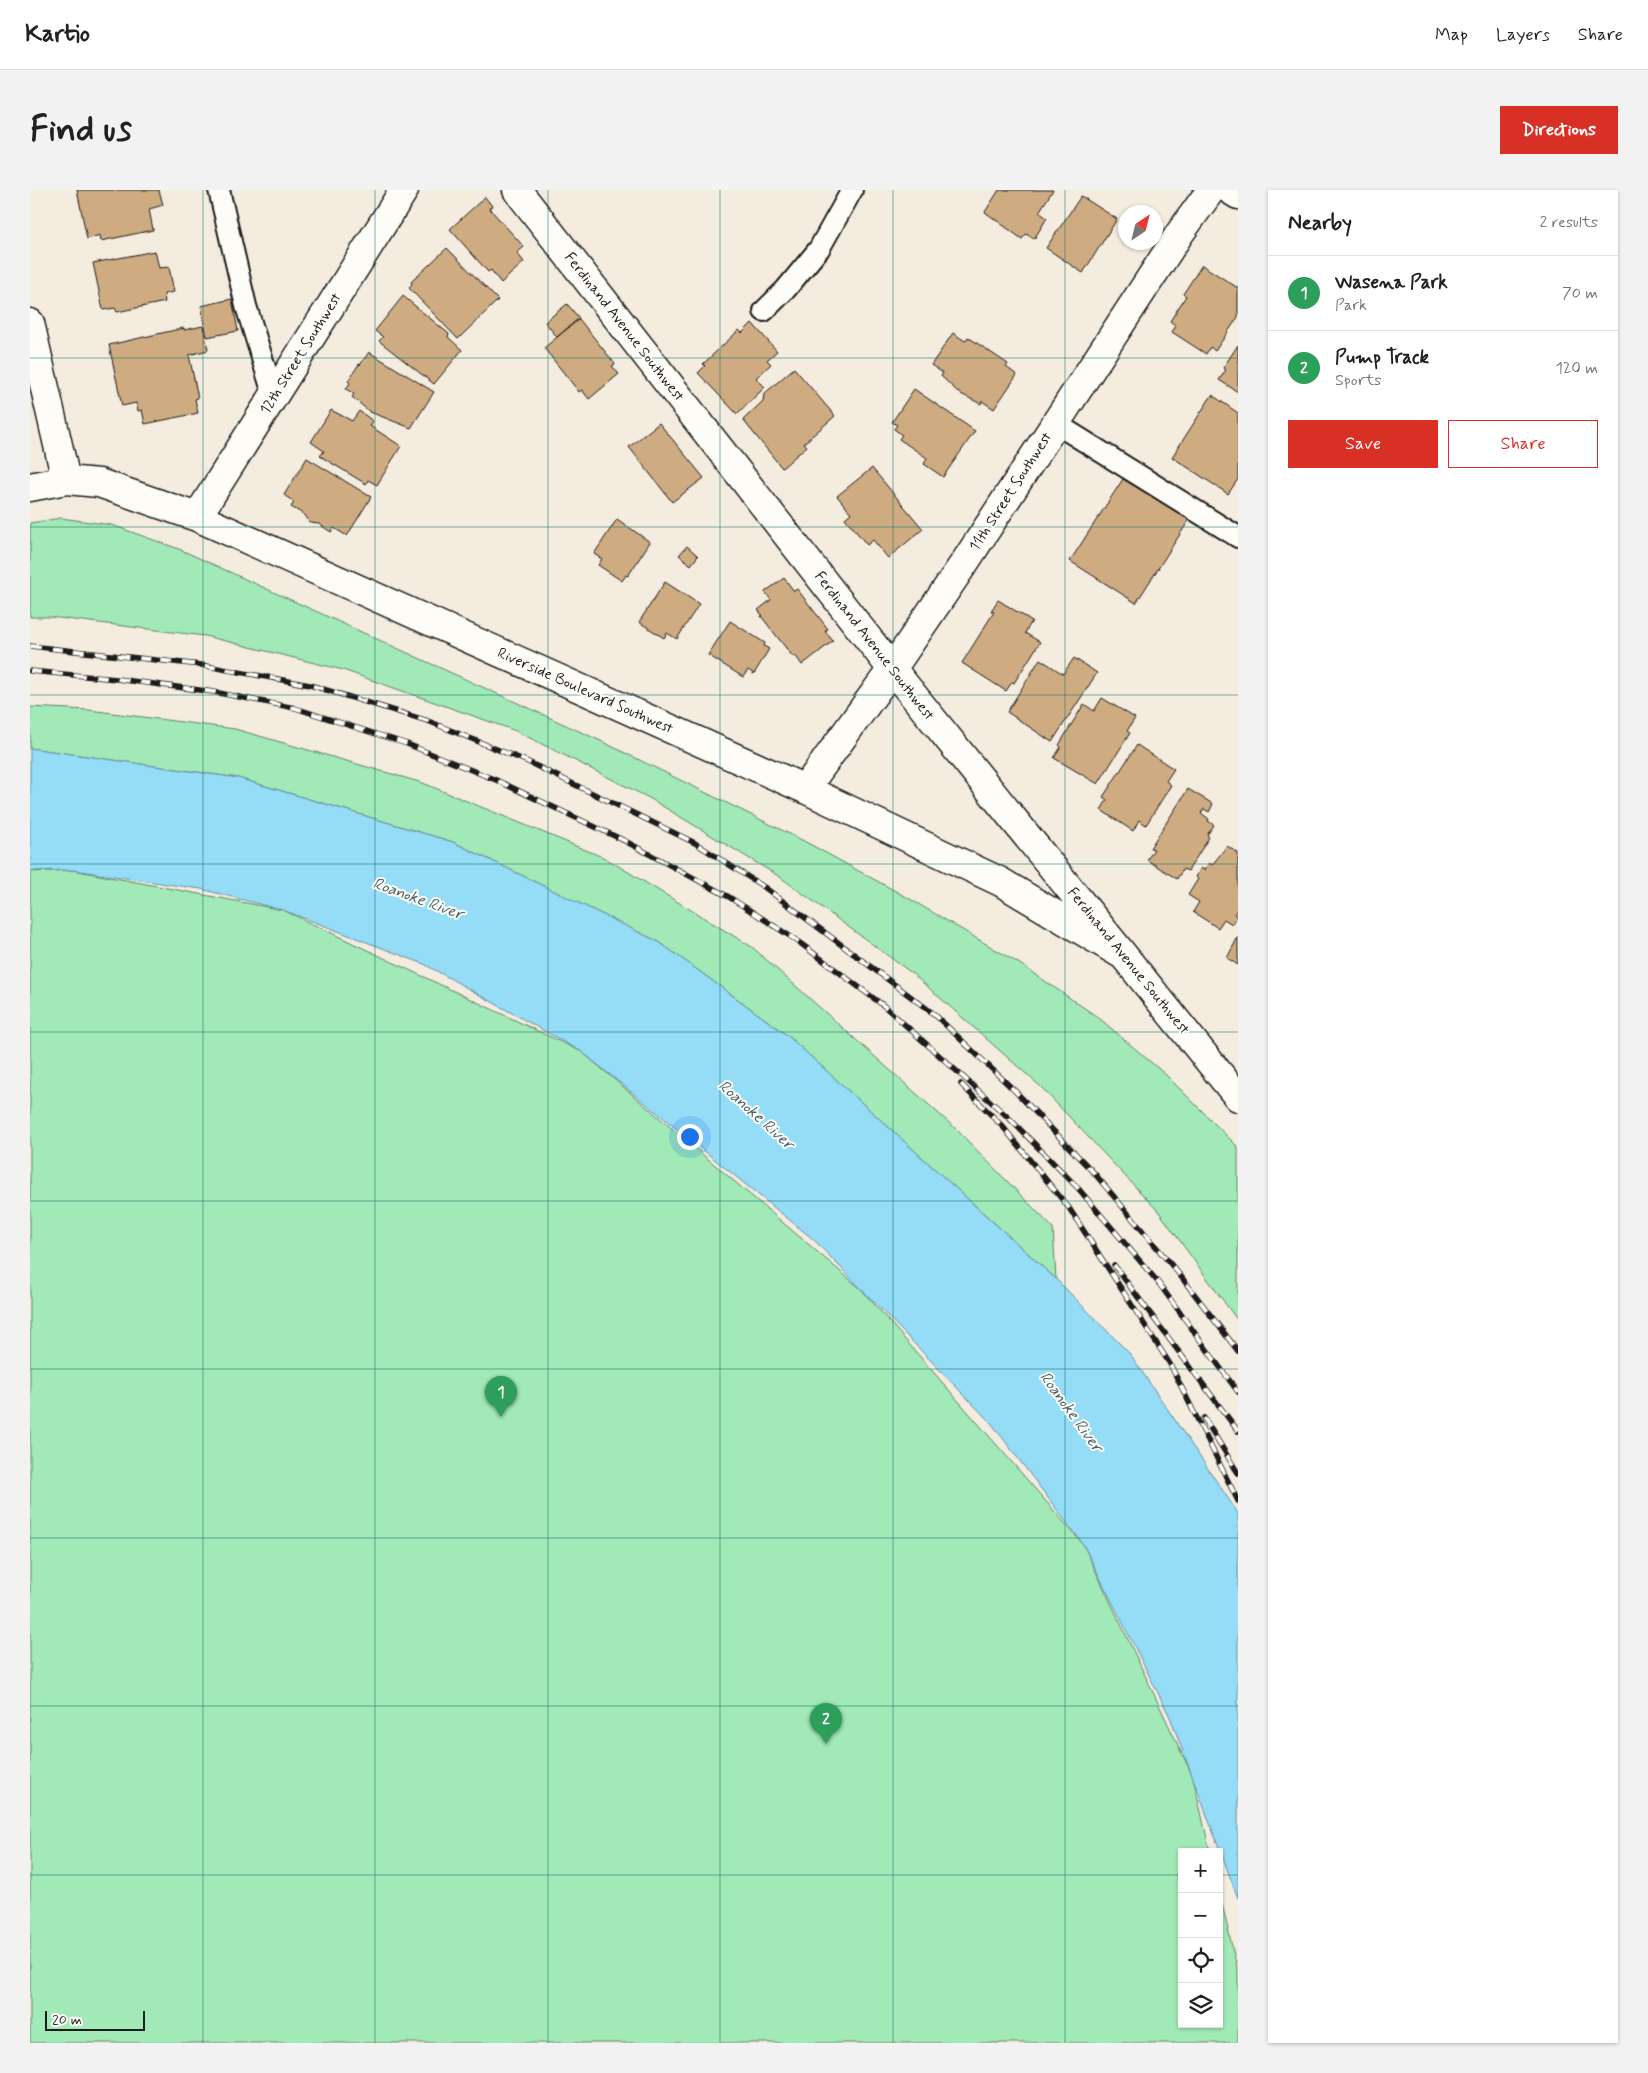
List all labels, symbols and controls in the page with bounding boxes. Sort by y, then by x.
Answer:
text: Kartio [25,19,90,50]
text: Map [1435,23,1468,47]
text: Layers [1496,23,1550,47]
text: Share [1578,23,1623,47]
button: Directions [1500,106,1618,154]
text: Find us [30,107,132,153]
north arrow [1118,205,1163,250]
text: Nearby [1288,209,1352,237]
text: 2 results [1540,212,1598,233]
street label: Ferdinand Avenue Southwest [560,248,689,406]
text: Wasena Park [1335,270,1448,295]
text: 1 [1300,283,1308,304]
text: 70 m [1562,283,1598,304]
street label: 12th Street Southwest [256,289,347,418]
text: Park [1335,295,1367,316]
text: Pump Track [1335,345,1429,370]
text: 2 [1300,358,1308,379]
text: 120 m [1556,358,1598,379]
text: Sports [1335,370,1381,391]
button: Save [1288,420,1438,468]
button: Share [1448,420,1598,468]
street label: 11th Street Southwest [965,428,1057,555]
street label: Ferdinand Avenue Southwest [810,567,939,725]
street label: Riverside Boulevard Southwest [494,643,677,739]
water label: Roanoke River [370,873,468,926]
street label: Ferdinand Avenue Southwest [1062,883,1194,1039]
water label: Roanoke River [714,1076,800,1156]
your location [677,1124,703,1150]
water label: Roanoke River [1035,1368,1109,1458]
pin: 1 [485,1376,517,1417]
pin: 2 [810,1703,842,1744]
map controls [1178,1848,1223,2028]
button: + [1178,1848,1223,1893]
button: − [1178,1893,1223,1938]
button: locate [1178,1938,1223,1983]
button: layers [1178,1983,1223,2028]
scale bar [45,2008,145,2031]
text: 20 m [52,2011,82,2029]

